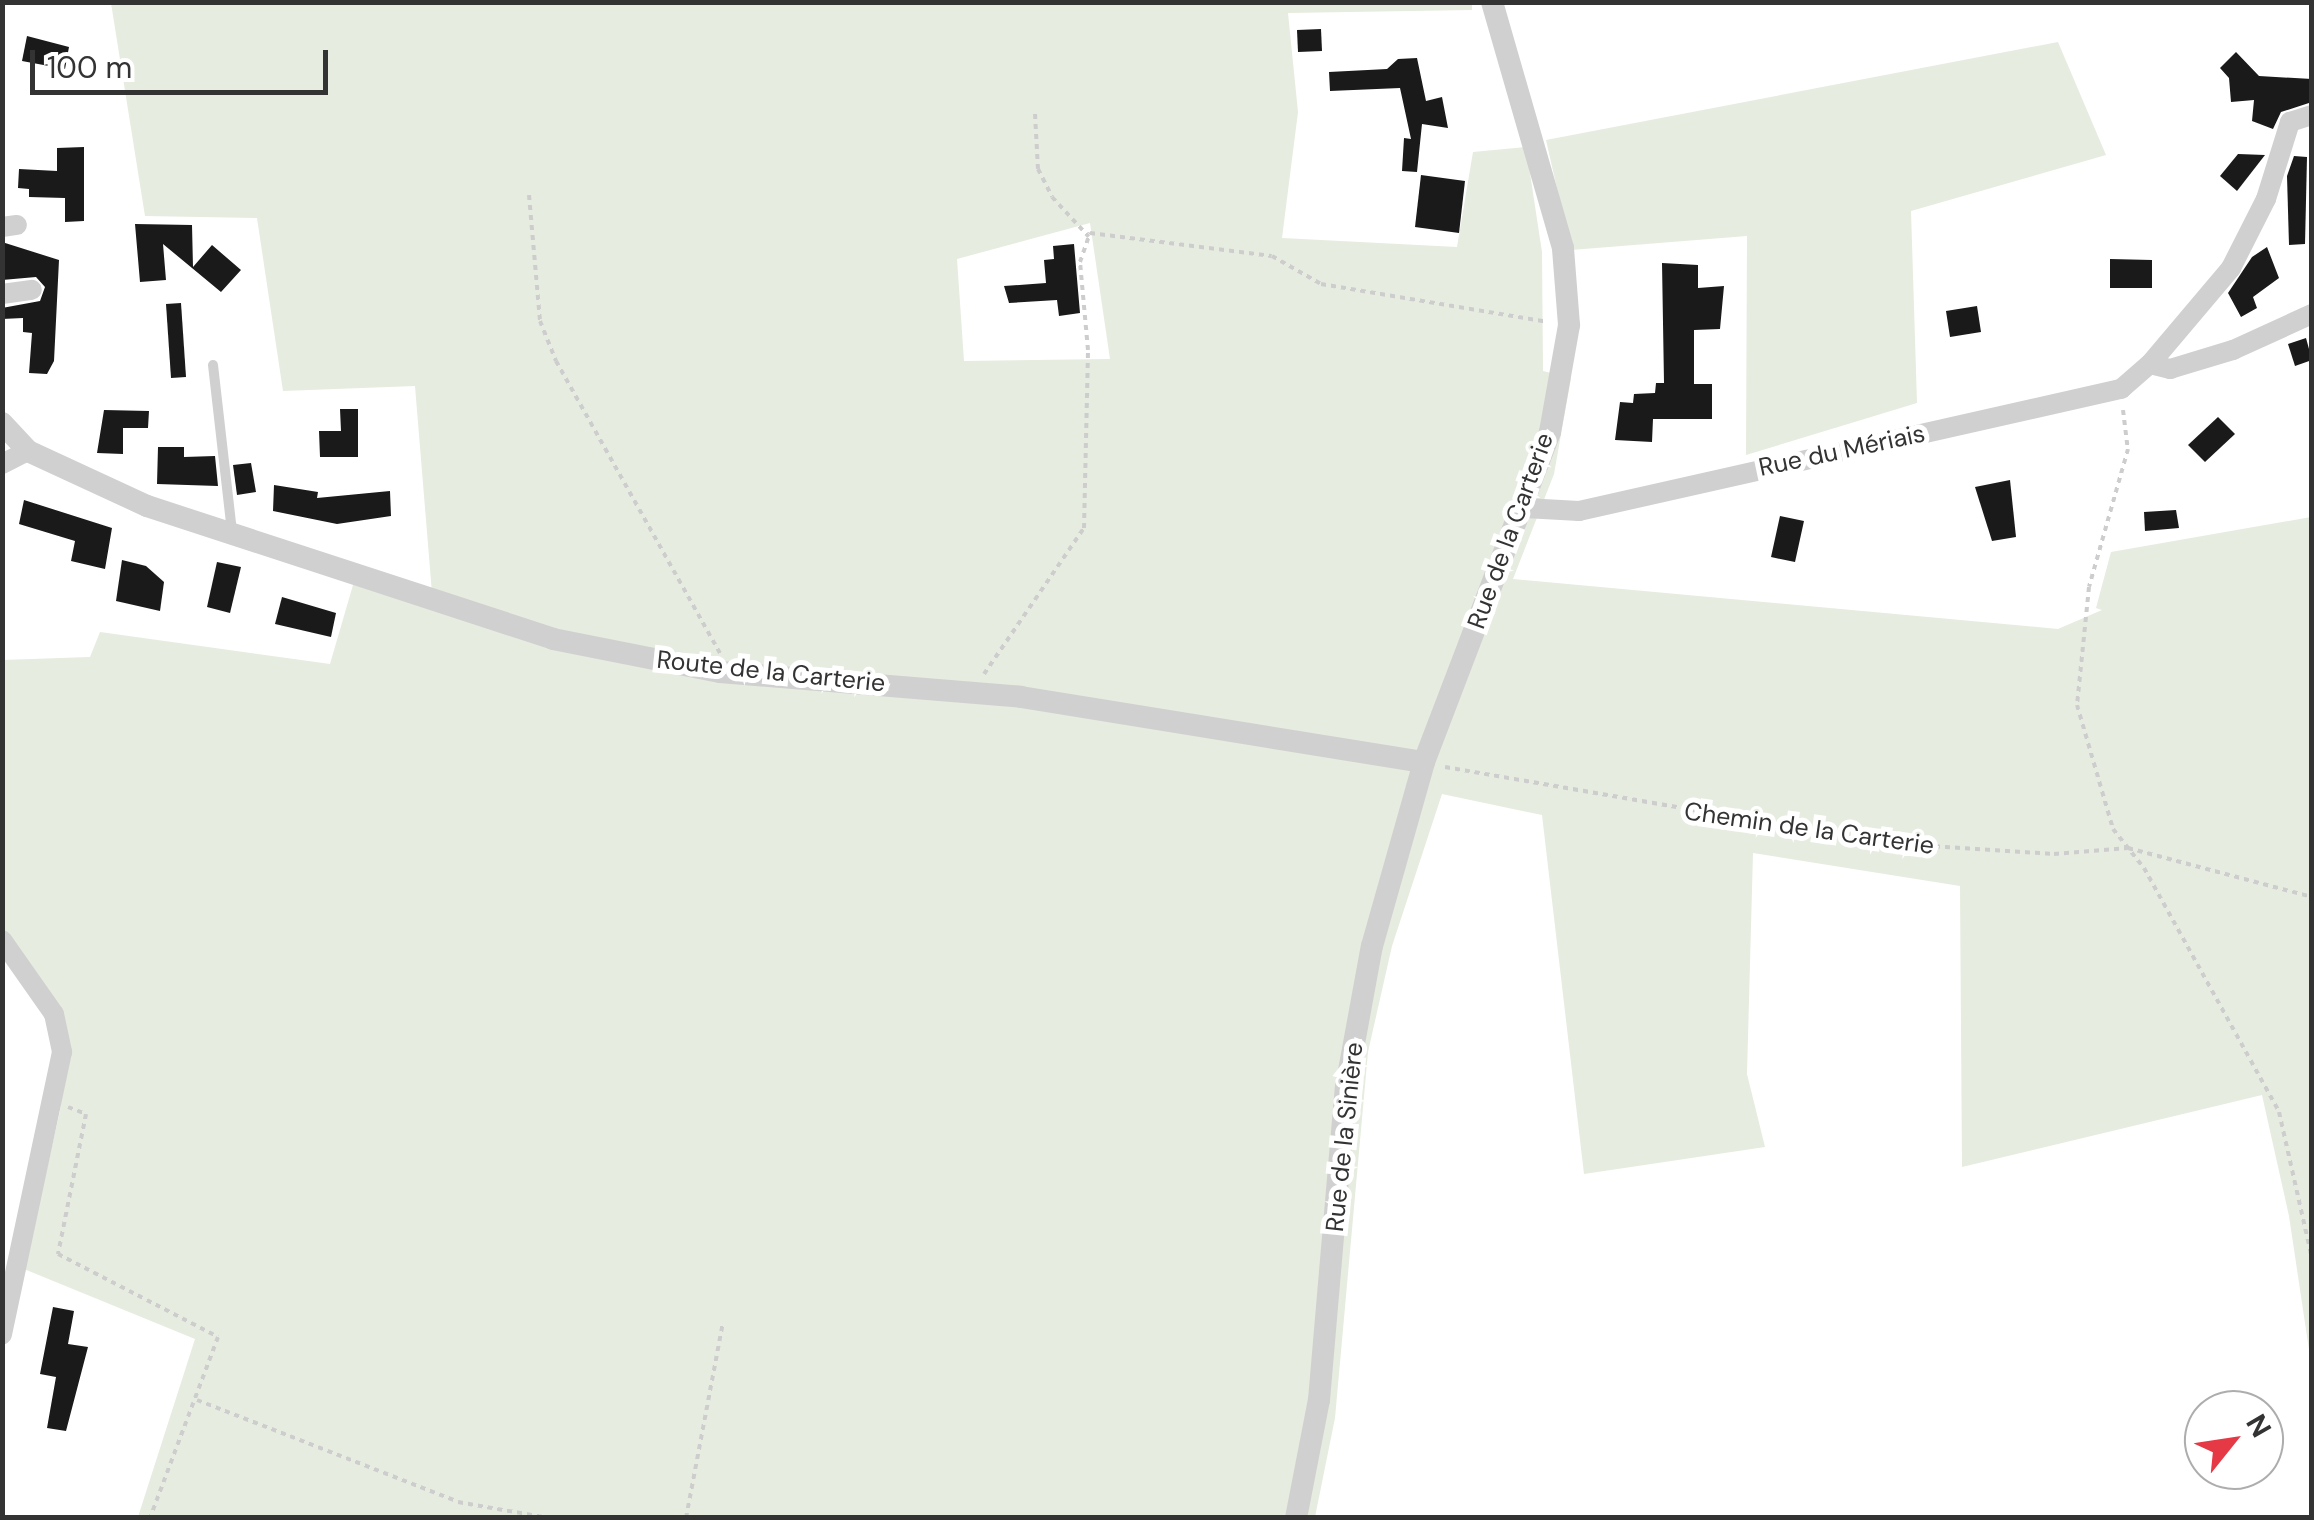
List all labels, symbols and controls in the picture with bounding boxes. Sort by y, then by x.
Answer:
scale bar [35,30,332,92]
text: 100 m [47,48,132,87]
street label: Rue du Mériais [1756,419,1928,483]
street label: Rue de la Carterie [1462,429,1560,633]
street label: Route de la Carterie [655,645,887,699]
street label: Chemin de la Carterie [1682,797,1936,861]
street label: Rue de la Sinière [1320,1041,1370,1233]
north arrow [2184,1390,2284,1490]
text: N [2238,1408,2280,1444]

